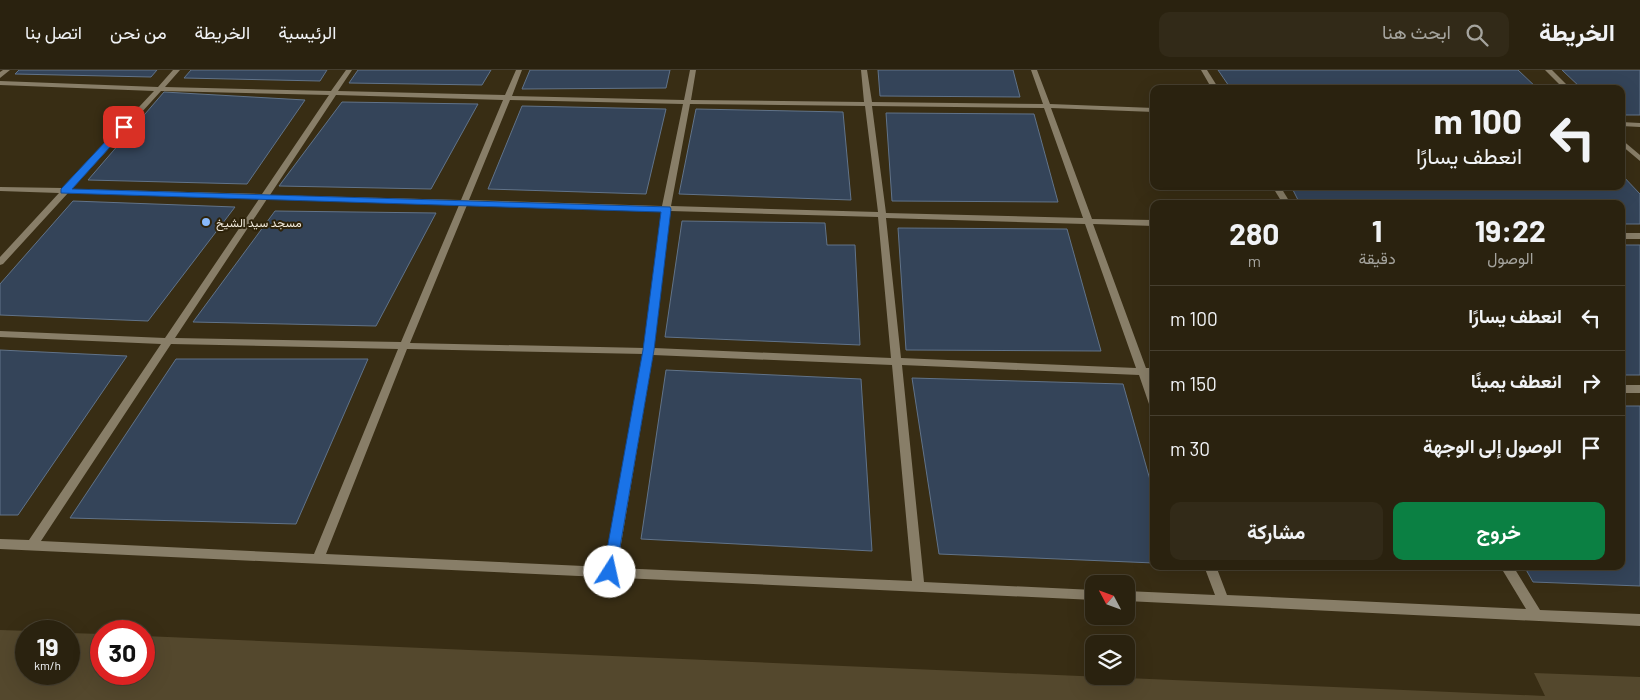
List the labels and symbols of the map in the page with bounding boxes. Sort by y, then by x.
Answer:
pin [103,106,145,148]
place label: مسجد سيد الشيخ [216,215,302,232]
marker: مسجد سيد الشيخ [200,216,212,228]
position arrow [583,545,635,597]
north arrow [1085,575,1135,625]
speed limit sign: 30 [90,620,155,685]

